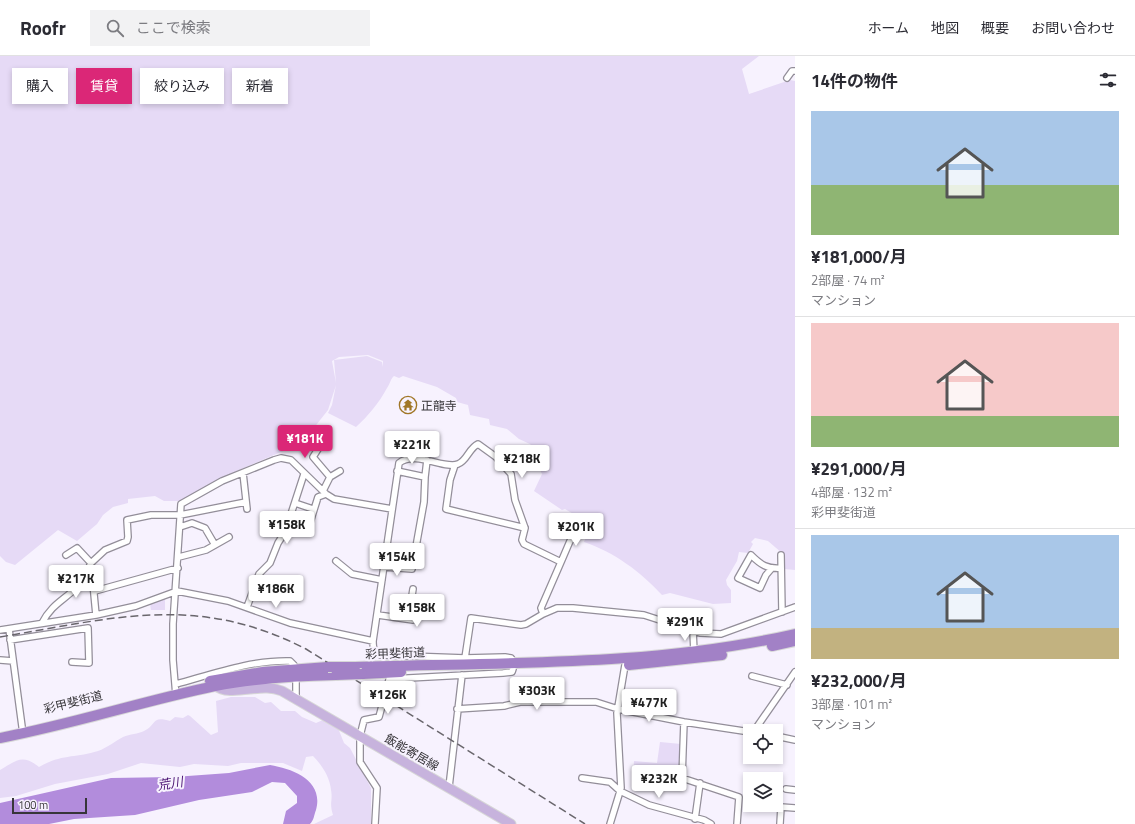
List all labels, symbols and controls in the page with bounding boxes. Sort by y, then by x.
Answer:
search box [90,10,370,46]
text: Roofr [20,13,66,42]
text: ここで検索 [136,16,211,39]
icon: search [104,17,126,39]
text: ホーム [867,17,909,38]
text: 地図 [931,17,959,38]
text: 概要 [981,17,1009,38]
text: お問い合わせ [1031,17,1115,38]
chip: 購入 [12,68,68,104]
chip: 賃貸 [76,68,132,104]
chip: 絞り込み [140,68,224,104]
chip: 新着 [232,68,288,104]
text: 14件の物件 [811,68,898,94]
icon: filters [1097,69,1119,91]
icon: home [929,137,1001,209]
text: ¥181,000/月 [811,244,907,270]
text: 2部屋 · 74 m² [811,270,885,290]
text: マンション [811,290,876,310]
icon: home [929,349,1001,421]
temple icon: 正龍寺 [398,395,418,415]
place label: 正龍寺 [421,396,457,415]
pin: ¥181K [277,425,333,459]
text: ¥181K [287,428,323,448]
pin: ¥221K [384,431,440,465]
text: ¥221K [394,434,430,454]
pin: ¥218K [494,445,550,479]
text: ¥218K [504,448,540,468]
text: ¥291,000/月 [811,456,907,482]
text: 4部屋 · 132 m² [811,482,892,502]
text: 彩甲斐街道 [811,502,876,522]
pin: ¥158K [259,511,315,545]
pin: ¥201K [548,513,604,547]
text: ¥158K [269,514,305,534]
text: ¥201K [558,516,594,536]
pin: ¥154K [369,543,425,577]
text: ¥154K [379,546,415,566]
icon: home [929,561,1001,633]
pin: ¥217K [48,565,104,599]
text: ¥217K [58,568,94,588]
pin: ¥186K [248,575,304,609]
text: ¥186K [258,578,294,598]
pin: ¥158K [389,594,445,628]
text: ¥158K [399,597,435,617]
pin: ¥291K [657,608,713,642]
text: ¥291K [667,611,703,631]
street label: 彩甲斐街道 [365,642,425,664]
text: ¥232,000/月 [811,668,907,694]
pin: ¥303K [509,677,565,711]
text: ¥303K [519,680,555,700]
pin: ¥126K [360,681,416,715]
text: ¥126K [370,684,406,704]
street label: 彩甲斐街道 [42,686,104,718]
pin: ¥477K [621,689,677,723]
text: ¥477K [631,692,667,712]
text: 3部屋 · 101 m² [811,694,892,714]
text: マンション [811,714,876,734]
map controls [743,724,783,812]
button: locate [743,724,783,764]
street label: 飯能寄居線 [381,729,443,775]
pin: ¥232K [631,765,687,799]
text: ¥232K [641,768,677,788]
water label: 荒川 [156,771,186,795]
button: layers [743,772,783,812]
scale bar [12,796,87,815]
text: 100 m [18,797,48,813]

